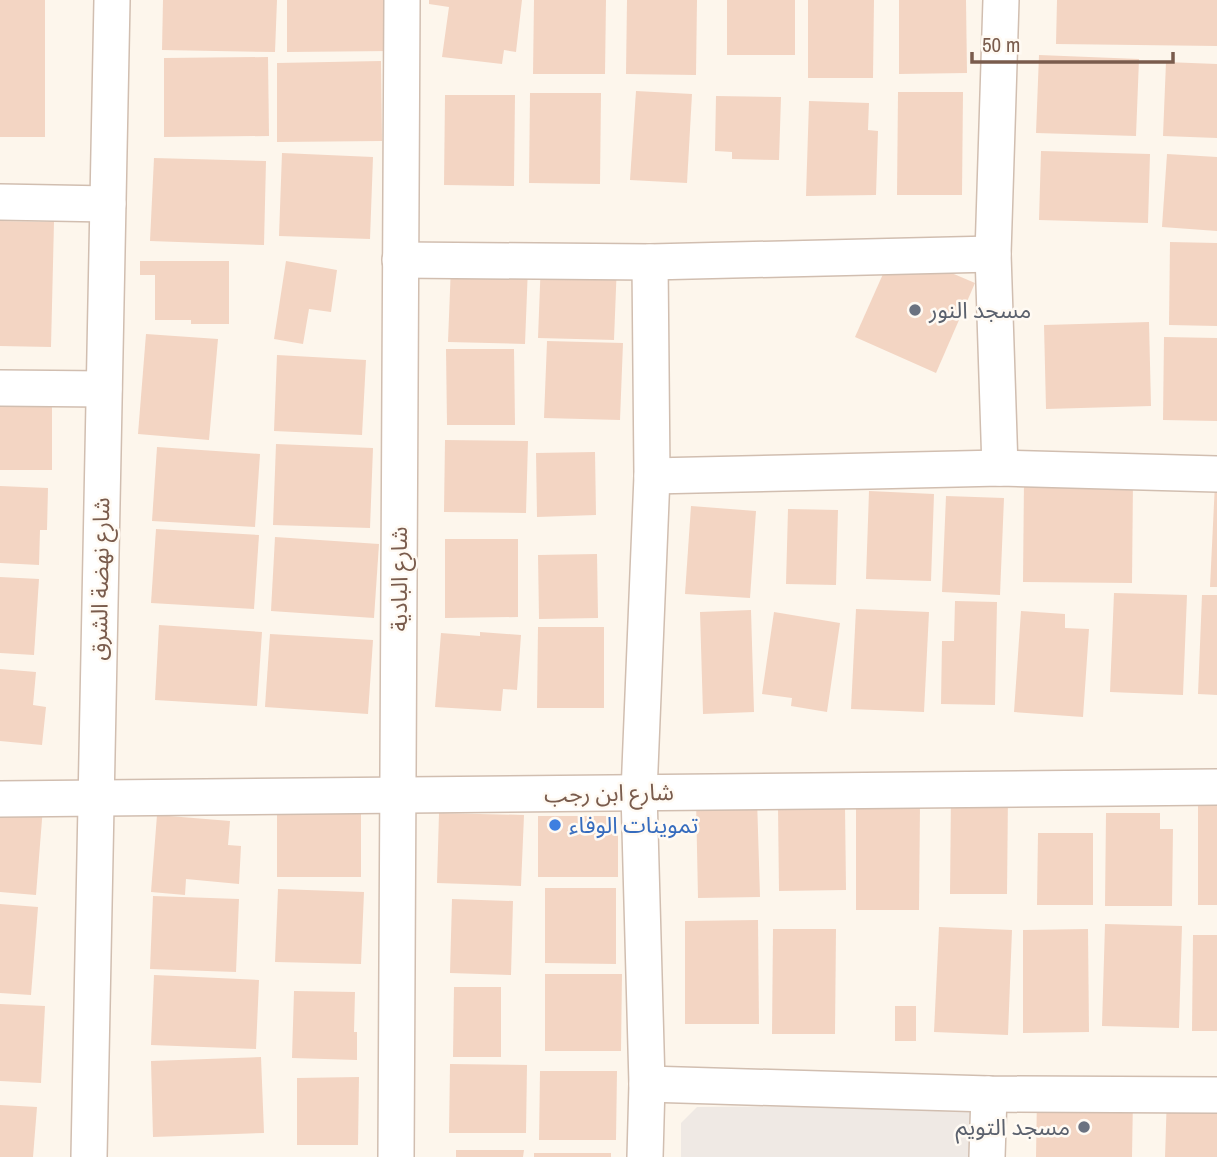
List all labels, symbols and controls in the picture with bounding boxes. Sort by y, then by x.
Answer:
scale bar [972,21,1173,65]
text: 50 m [982,30,1020,59]
place label: مسجد النور [928,294,1031,325]
marker: مسجد النور [907,302,923,318]
street label: شارع نهضة الشرق [83,497,118,661]
street label: شارع البادية [383,526,416,632]
street label: شارع ابن رجب [544,776,674,811]
place label: تموينات الوفاء [569,809,699,840]
marker: تموينات الوفاء [547,817,563,833]
place label: مسجد التويم [956,1111,1070,1144]
marker: مسجد التويم [1076,1119,1092,1135]

